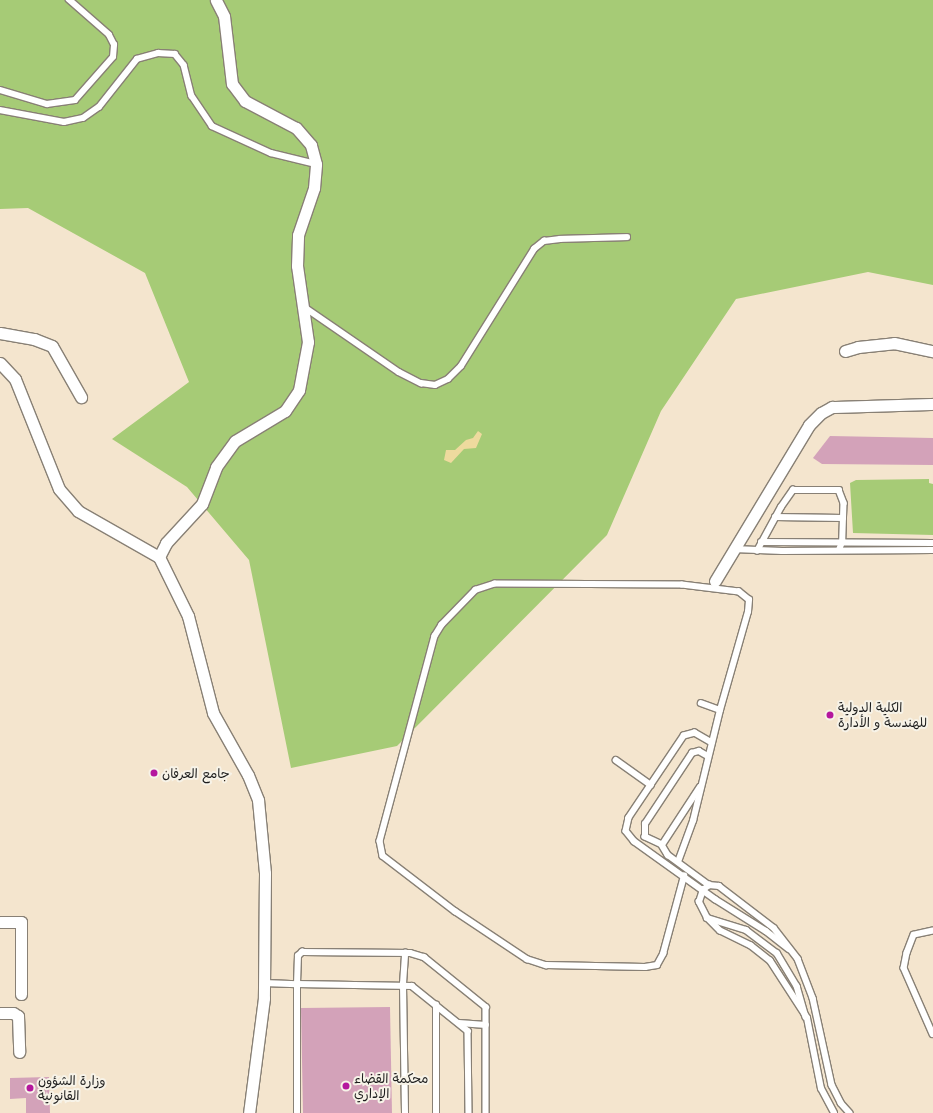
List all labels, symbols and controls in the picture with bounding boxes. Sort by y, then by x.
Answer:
place label: الكلية الدولية للهندسة و الأدارة [838,700,927,731]
marker: الكلية الدولية للهندسة و الأدارة [825,710,835,720]
place label: جامع العرفان [162,765,230,781]
marker: جامع العرفان [149,768,159,778]
place label: محكمة القضاء الإداري [354,1071,428,1102]
place label: وزارة الشؤون القانونية [38,1073,106,1104]
marker: محكمة القضاء الإداري [341,1081,351,1091]
marker: وزارة الشؤون القانونية [25,1083,35,1093]

